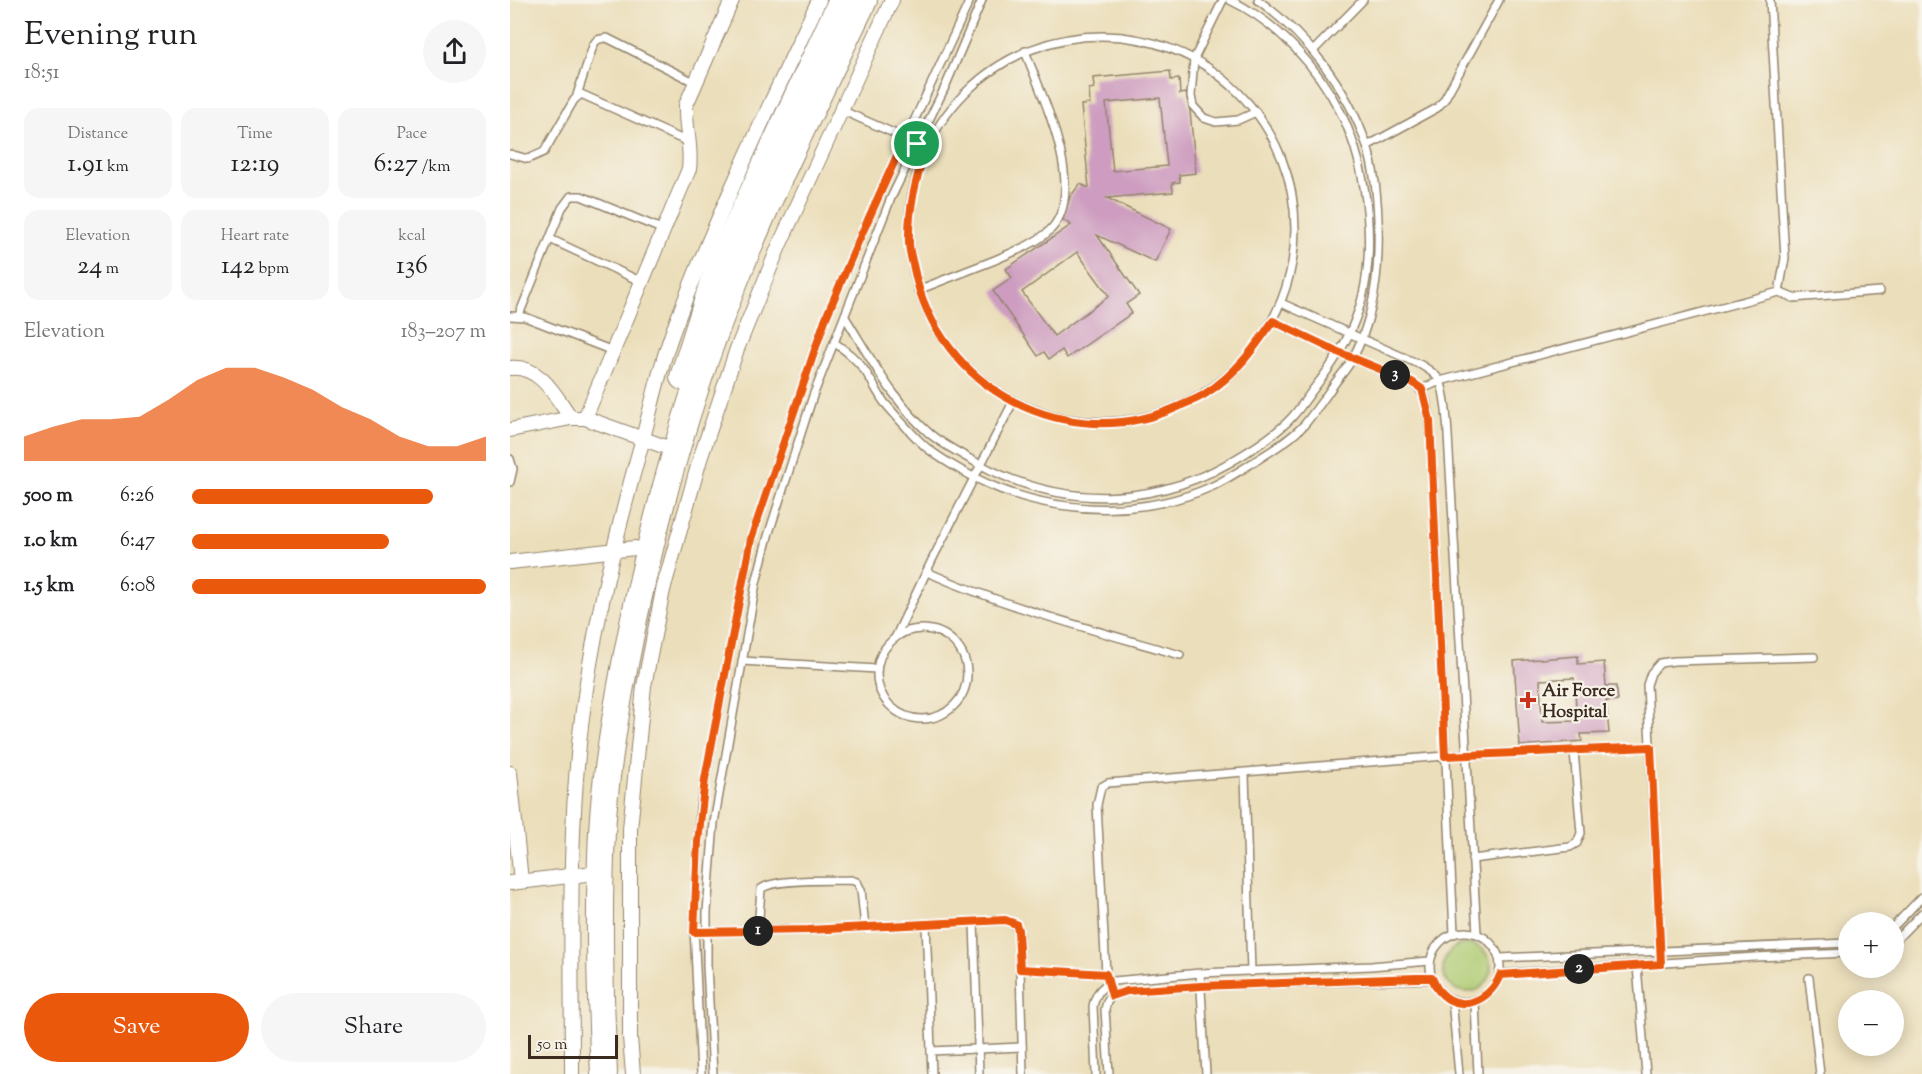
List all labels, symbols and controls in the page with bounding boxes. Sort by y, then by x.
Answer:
text: Evening run [24,12,198,60]
button: share [423,20,486,83]
text: 18:51 [24,59,60,88]
pin [891,118,942,169]
text: Distance [68,123,128,146]
text: Time [237,123,273,146]
text: Pace [397,123,427,146]
icon: arrive [900,127,933,160]
text: 1.91 [67,146,103,183]
text: 12:19 [231,146,279,183]
text: 6:27 [374,146,418,183]
text: km [103,156,129,179]
text: /km [418,156,450,179]
text: Elevation [66,225,130,248]
text: Heart rate [221,225,289,248]
text: kcal [398,225,426,248]
text: 24 [77,248,102,285]
text: 142 [221,248,255,285]
text: 136 [396,248,428,285]
text: m [102,258,119,281]
text: bpm [255,258,289,281]
text: Elevation [24,318,105,347]
text: 183–207 m [401,318,486,347]
pin: 3 [1380,360,1410,390]
text: 3 [1392,363,1398,386]
text: 500 m [24,482,73,511]
text: 6:26 [120,482,154,511]
text: 1.0 km [24,527,78,556]
text: 6:47 [120,527,155,556]
text: 1.5 km [24,572,74,601]
text: 6:08 [120,572,155,601]
place label: Air Force Hospital [1542,679,1616,726]
marker: Air Force Hospital [1519,691,1537,709]
map controls [1838,912,1904,1056]
button: + [1838,912,1904,978]
pin: 1 [743,916,773,946]
text: 1 [755,919,761,942]
pin: 2 [1564,954,1594,984]
text: 2 [1575,957,1583,980]
button: − [1838,990,1904,1056]
button: Save [24,993,249,1062]
button: Share [261,993,486,1062]
scale bar [528,1032,618,1060]
text: 50 m [537,1034,568,1057]

